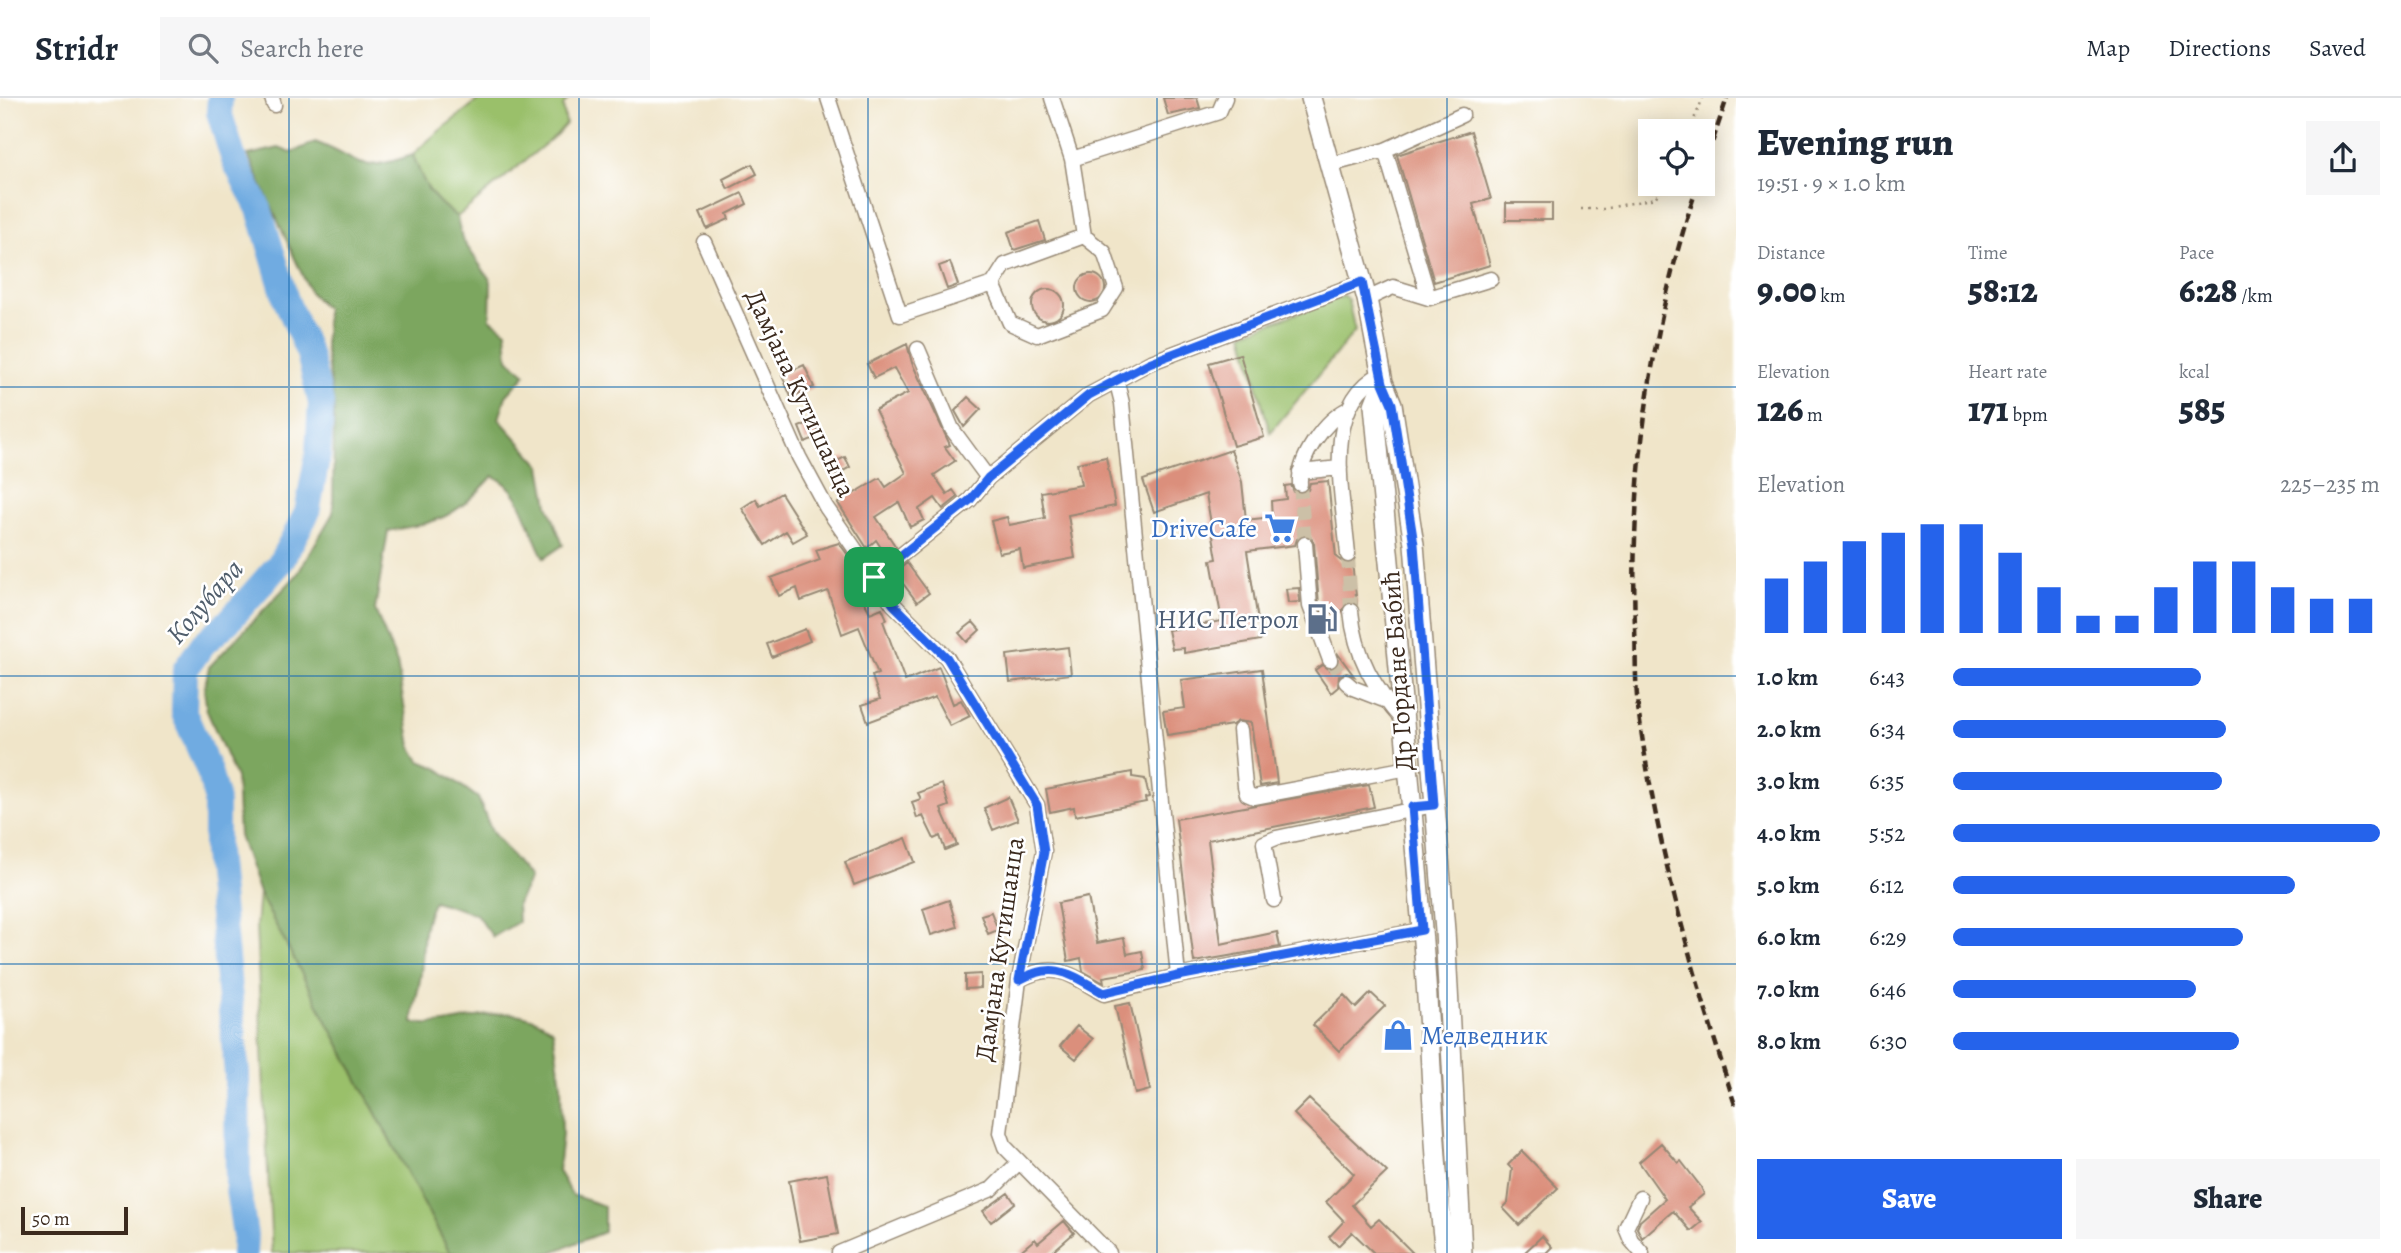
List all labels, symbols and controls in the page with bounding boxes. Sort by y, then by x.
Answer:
search box [160,17,650,80]
text: Stridr [35,26,118,71]
icon: search [184,29,222,67]
text: Search here [240,31,364,66]
text: Map [2086,32,2130,64]
text: Directions [2168,32,2271,64]
text: Saved [2309,32,2366,64]
text: Evening run [1757,116,1954,168]
map controls [1638,119,1715,196]
button: locate [1638,119,1715,196]
button: share [2306,121,2380,195]
text: 19:51 · 9 × 1.0 km [1757,168,1906,199]
text: Distance [1757,240,1825,266]
text: Time [1968,240,2007,266]
text: Pace [2179,240,2214,266]
text: 9.00 [1757,266,1817,314]
text: 58:12 [1968,266,2038,314]
text: 6:28 [2179,266,2238,314]
street label: Дамјана Кутишанца [737,283,864,503]
text: km [1817,283,1846,309]
text: /km [2238,283,2273,309]
text: Elevation [1757,359,1830,385]
text: Heart rate [1968,359,2047,385]
text: kcal [2179,359,2209,385]
text: 126 [1757,385,1803,433]
text: 171 [1968,385,2009,433]
text: 585 [2179,385,2225,433]
text: m [1803,402,1823,428]
text: bpm [2009,402,2048,428]
text: Elevation [1757,469,1845,500]
text: 225–235 m [2280,469,2380,500]
place label: DriveCafe [1150,511,1257,546]
supermarket icon: DriveCafe [1263,511,1297,545]
pin [844,547,904,607]
water label: Колубара [157,551,252,652]
icon: arrive [855,558,893,596]
street label: Др Гордане Бабић [1373,570,1422,772]
place label: НИС Петрол [1157,602,1299,637]
fuel station icon: НИС Петрол [1305,602,1339,636]
text: 1.0 km [1757,662,1818,693]
text: 6:43 [1869,662,1905,693]
text: 2.0 km [1757,714,1821,745]
text: 6:34 [1869,714,1905,745]
text: 3.0 km [1757,766,1820,797]
text: 6:35 [1869,766,1905,797]
text: 4.0 km [1757,818,1821,849]
text: 5:52 [1869,818,1905,849]
street label: Дамјана Кутишанца [966,835,1033,1063]
text: 5.0 km [1757,870,1820,901]
text: 6:12 [1869,870,1904,901]
text: 6.0 km [1757,922,1821,953]
text: 6:29 [1869,922,1907,953]
text: 7.0 km [1757,974,1820,1005]
text: 6:46 [1869,974,1906,1005]
shop icon: Медведник [1381,1018,1415,1052]
place label: Медведник [1421,1018,1548,1053]
text: 8.0 km [1757,1026,1821,1057]
text: 6:30 [1869,1026,1907,1057]
button: Save [1757,1159,2062,1239]
button: Share [2076,1159,2380,1239]
scale bar [21,1204,128,1236]
text: 50 m [32,1206,70,1232]

